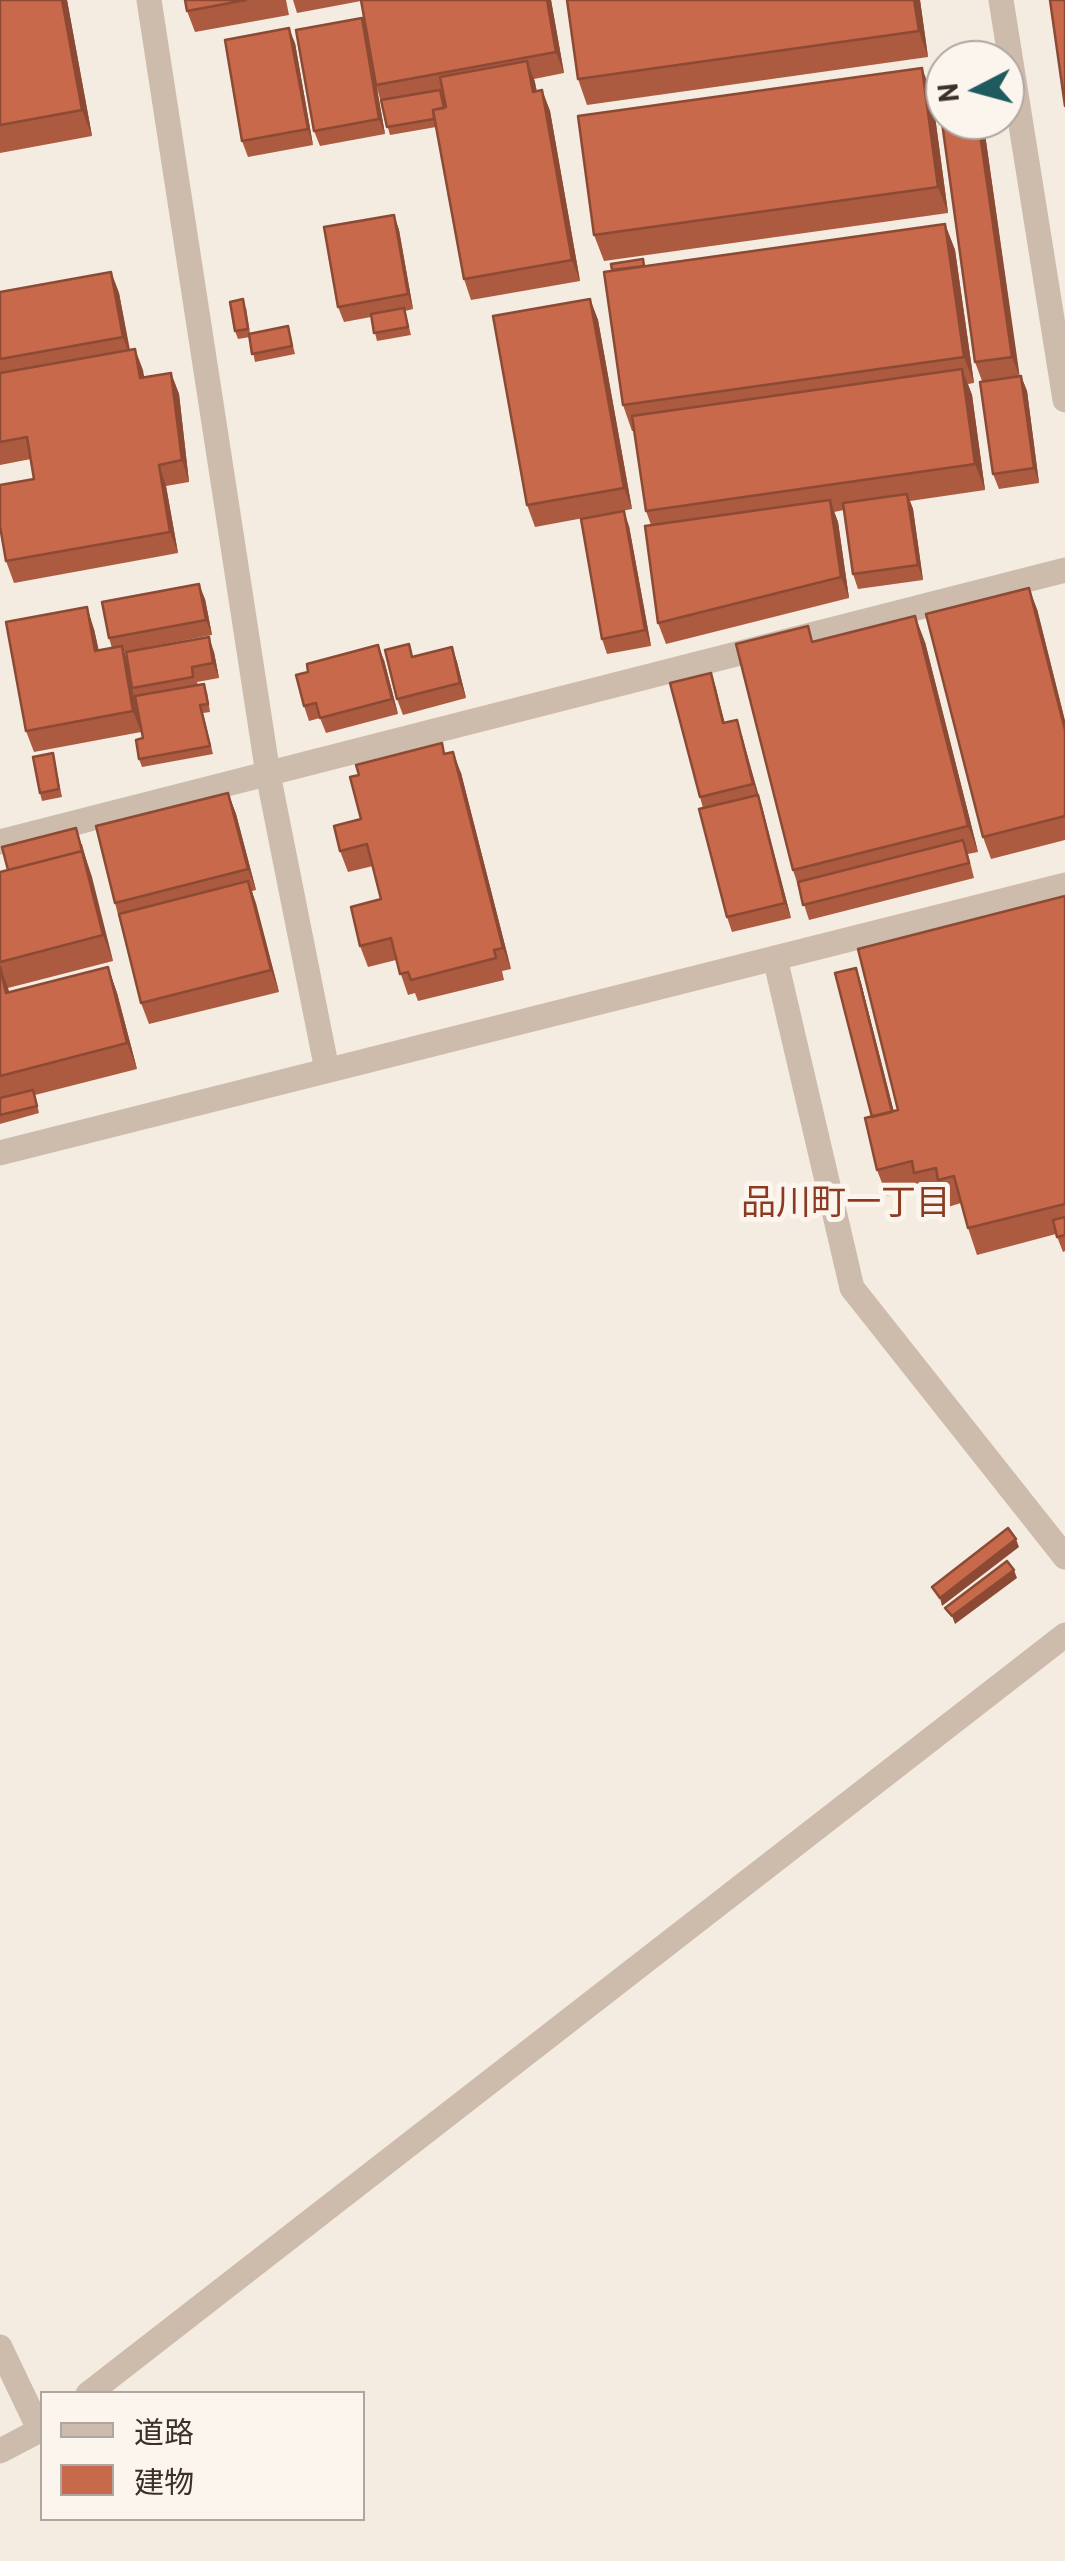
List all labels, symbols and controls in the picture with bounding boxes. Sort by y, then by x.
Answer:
north arrow [925,40,1025,140]
text: N [929,82,965,104]
district label: 品川町一丁目 [741,1181,951,1223]
legend [40,2391,365,2521]
text: 道路 [134,2413,194,2449]
text: 建物 [134,2463,194,2499]

